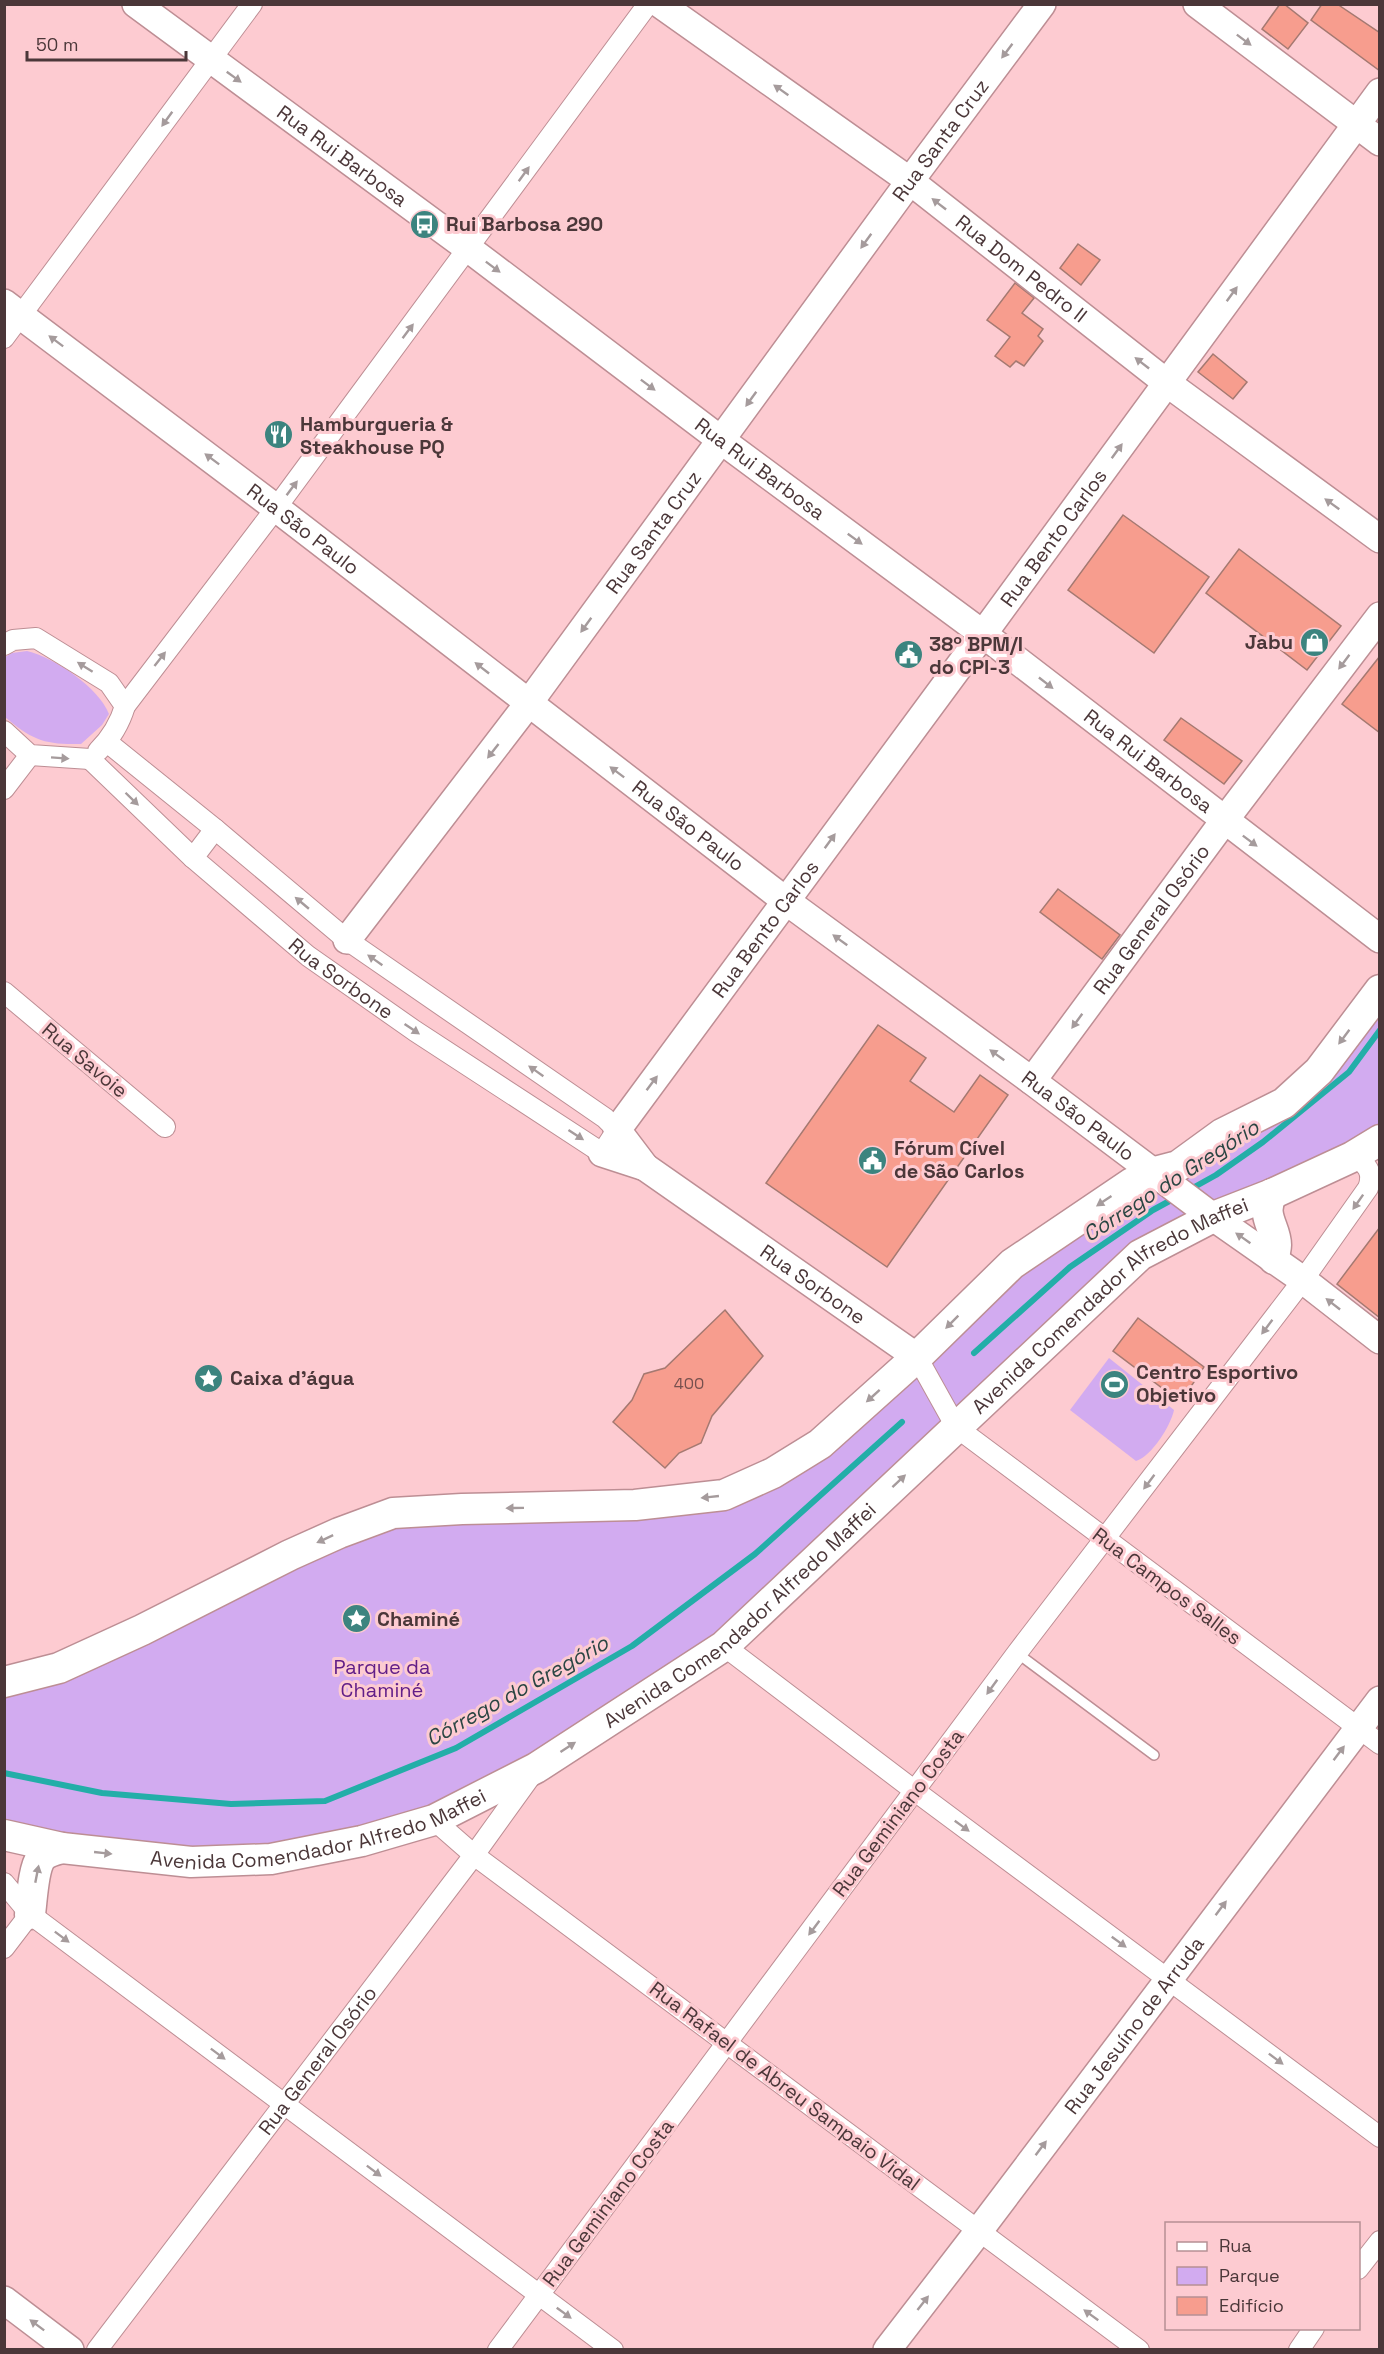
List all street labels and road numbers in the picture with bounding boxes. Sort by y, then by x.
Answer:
street label: Rua Santa Cruz [886,74,995,207]
street label: Rua Rui Barbosa [272,99,413,212]
street label: Rua Dom Pedro II [950,209,1092,328]
street label: Rua Rui Barbosa [690,412,830,526]
street label: Rua Bento Carlos [994,464,1113,612]
street label: Rua Santa Cruz [600,466,707,599]
street label: Rua São Paulo [242,478,365,581]
street label: Rua Rui Barbosa [1078,703,1218,819]
street label: Rua São Paulo [627,774,750,877]
street label: Rua General Osório [1087,839,1215,1000]
street label: Rua Bento Carlos [706,855,825,1003]
street label: Rua Sorbone [283,932,399,1025]
street label: Rua Savoie [37,1017,133,1103]
street label: Rua São Paulo [1016,1065,1140,1167]
street label: Avenida Comendador Alfredo Maffei [966,1192,1252,1419]
street label: Rua Sorbone [755,1238,871,1330]
street label: Avenida Comendador Alfredo Maffei [599,1497,881,1734]
street label: Rua Campos Salles [1087,1521,1247,1651]
street label: Rua Geminiano Costa [826,1724,970,1902]
street label: Avenida Comendador Alfredo Maffei [149,1783,490,1876]
street label: Rua Jesuíno de Arruda [1059,1931,1210,2119]
street label: Rua Rafael de Abreu Sampaio Vidal [645,1976,925,2196]
street label: Rua General Osório [253,1981,383,2140]
street label: Rua Geminiano Costa [536,2114,680,2292]

